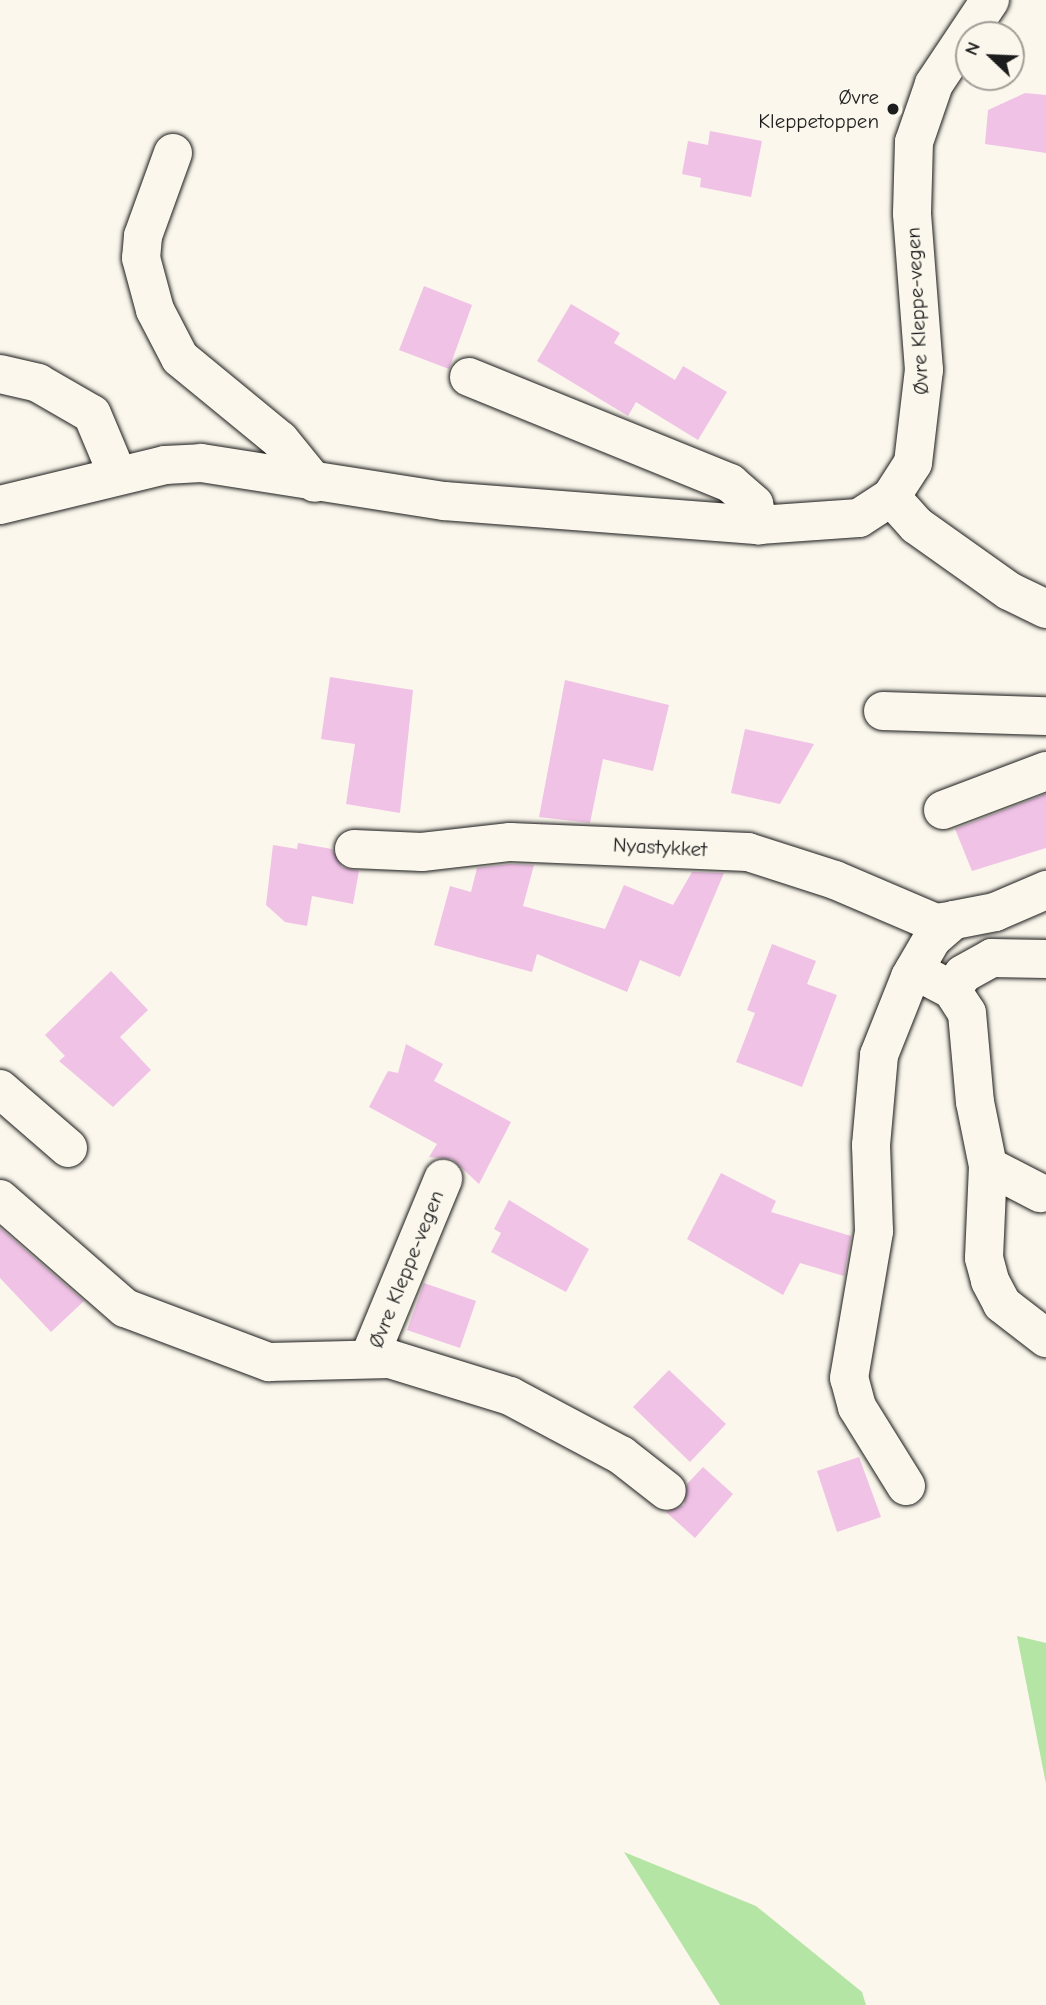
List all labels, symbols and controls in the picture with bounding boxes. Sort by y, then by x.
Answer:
north arrow [955,21,1025,91]
text: N [960,39,985,59]
place label: Øvre Kleppetoppen [758,84,879,134]
marker: Øvre Kleppetoppen [885,101,901,117]
street label: Øvre Kleppe-vegen [900,227,934,395]
street label: Nyastykket [612,832,708,862]
street label: Øvre Kleppe-vegen [363,1186,449,1352]

